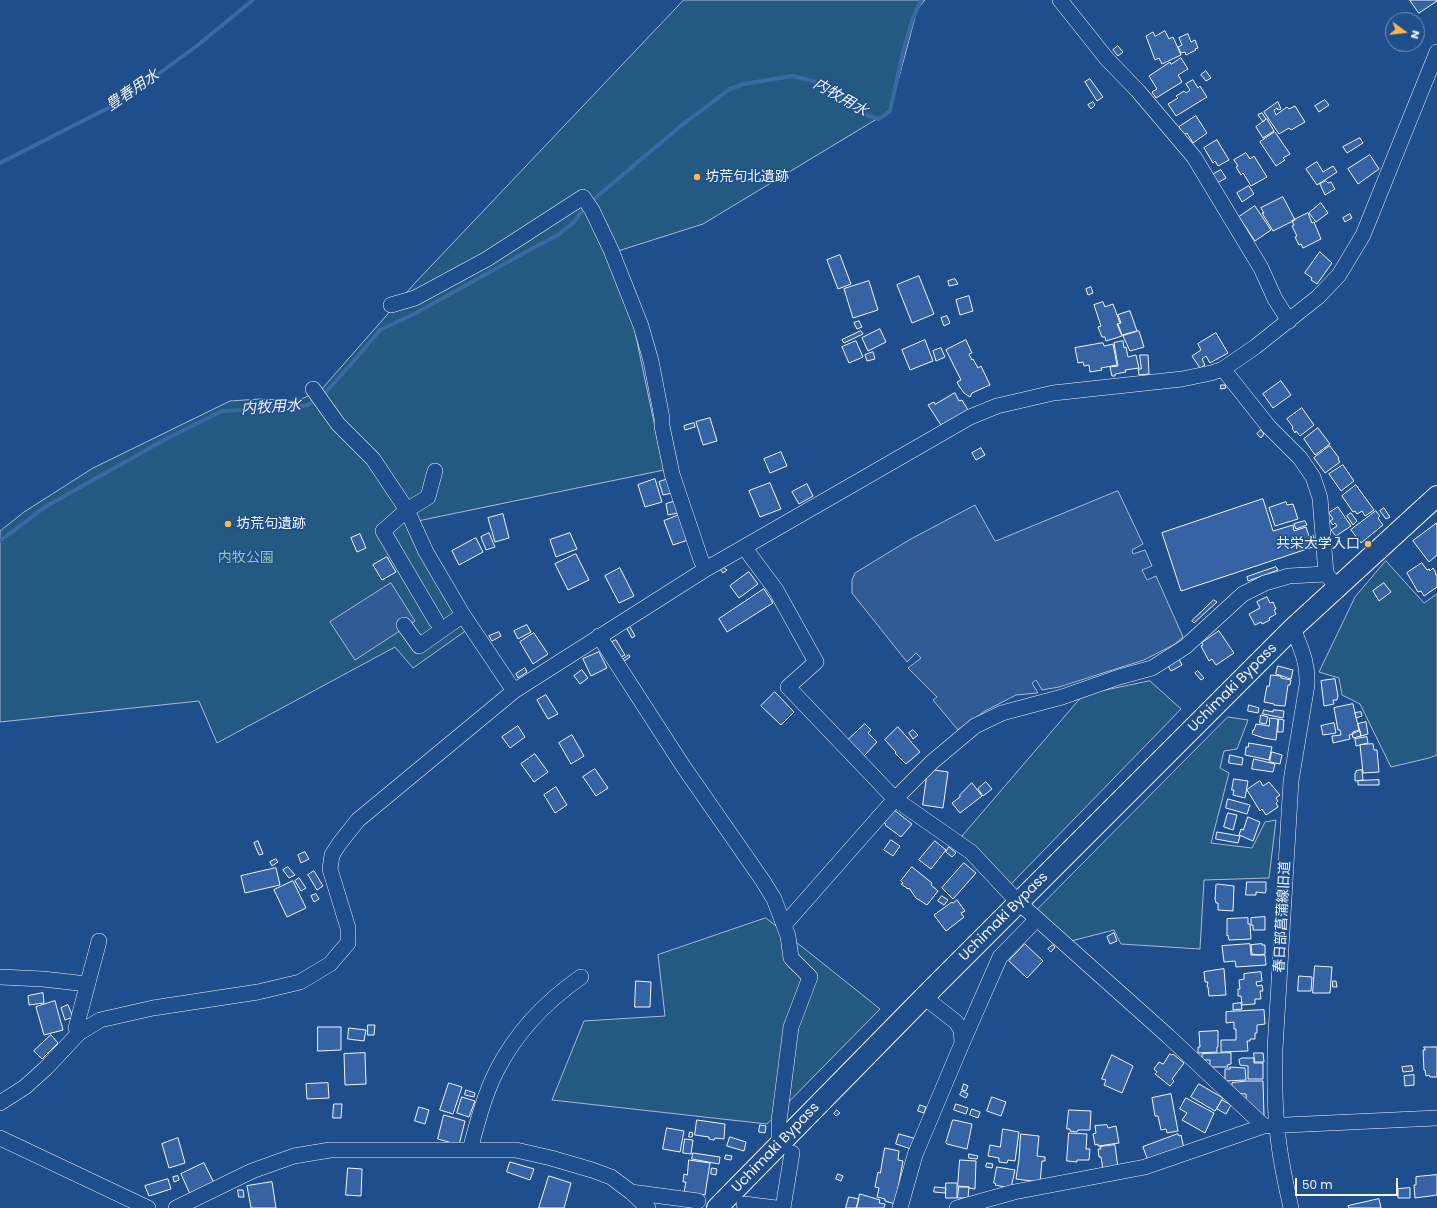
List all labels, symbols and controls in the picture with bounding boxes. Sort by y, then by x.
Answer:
north arrow [1385,12,1425,52]
text: N [1407,29,1424,41]
water label: 豊春用水 [103,67,163,115]
water label: 内牧用水 [810,75,870,121]
place label: 坊荒句北遺跡 [705,169,789,185]
marker: 坊荒句北遺跡 [692,172,702,182]
water label: 内牧用水 [240,397,302,419]
place label: 坊荒句遺跡 [236,516,306,532]
marker: 坊荒句遺跡 [223,519,233,529]
place label: 共栄大学入口 [1276,536,1360,552]
marker: 共栄大学入口 [1363,539,1373,549]
park label: 内牧公園 [218,550,274,566]
street label: Uchimaki Bypass [1185,640,1281,736]
street label: 春日部菖蒲線旧道 [1272,861,1294,973]
street label: Uchimaki Bypass [956,869,1052,965]
street label: Uchimaki Bypass [729,1099,823,1197]
scale bar [1297,1170,1400,1196]
text: 50 m [1302,1176,1333,1193]

